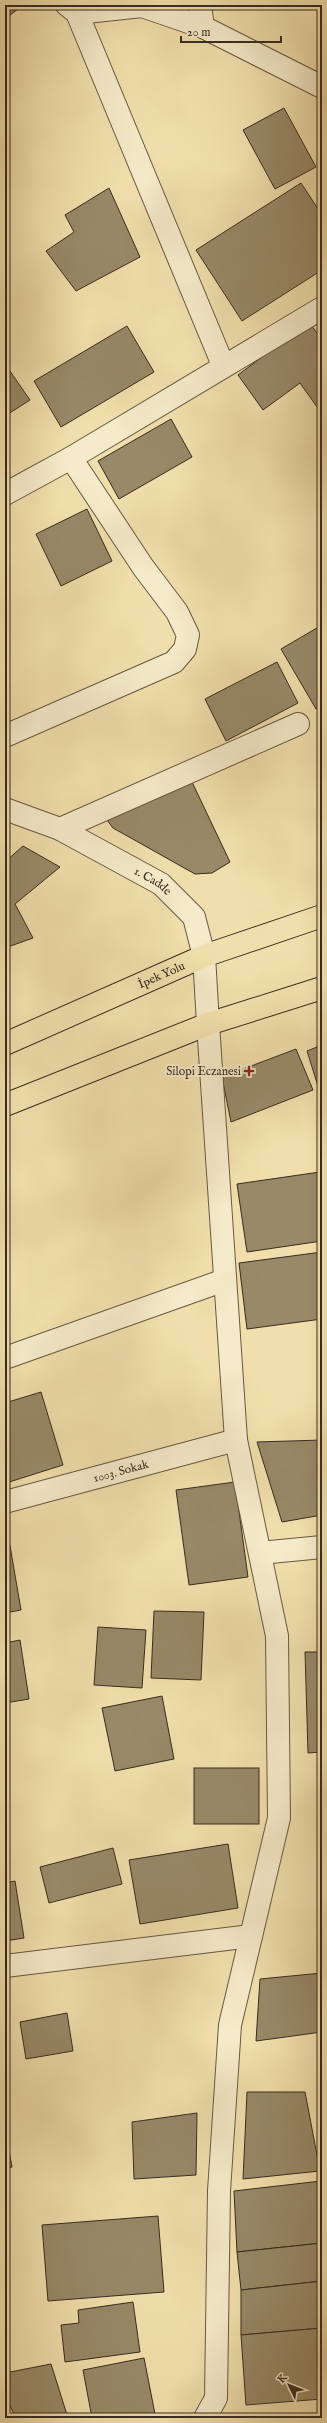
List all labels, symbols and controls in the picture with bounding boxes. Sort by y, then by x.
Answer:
scale bar [181,18,281,44]
text: 20 m [187,25,210,40]
street label: 1. Cadde [132,863,175,898]
street label: İpek Yolu [135,958,187,992]
place label: Silopi Eczanesi [166,1064,241,1080]
marker: Silopi Eczanesi [244,1066,254,1076]
street label: 1003. Sokak [92,1456,151,1485]
north arrow [269,2365,309,2405]
text: K [275,2370,291,2387]

